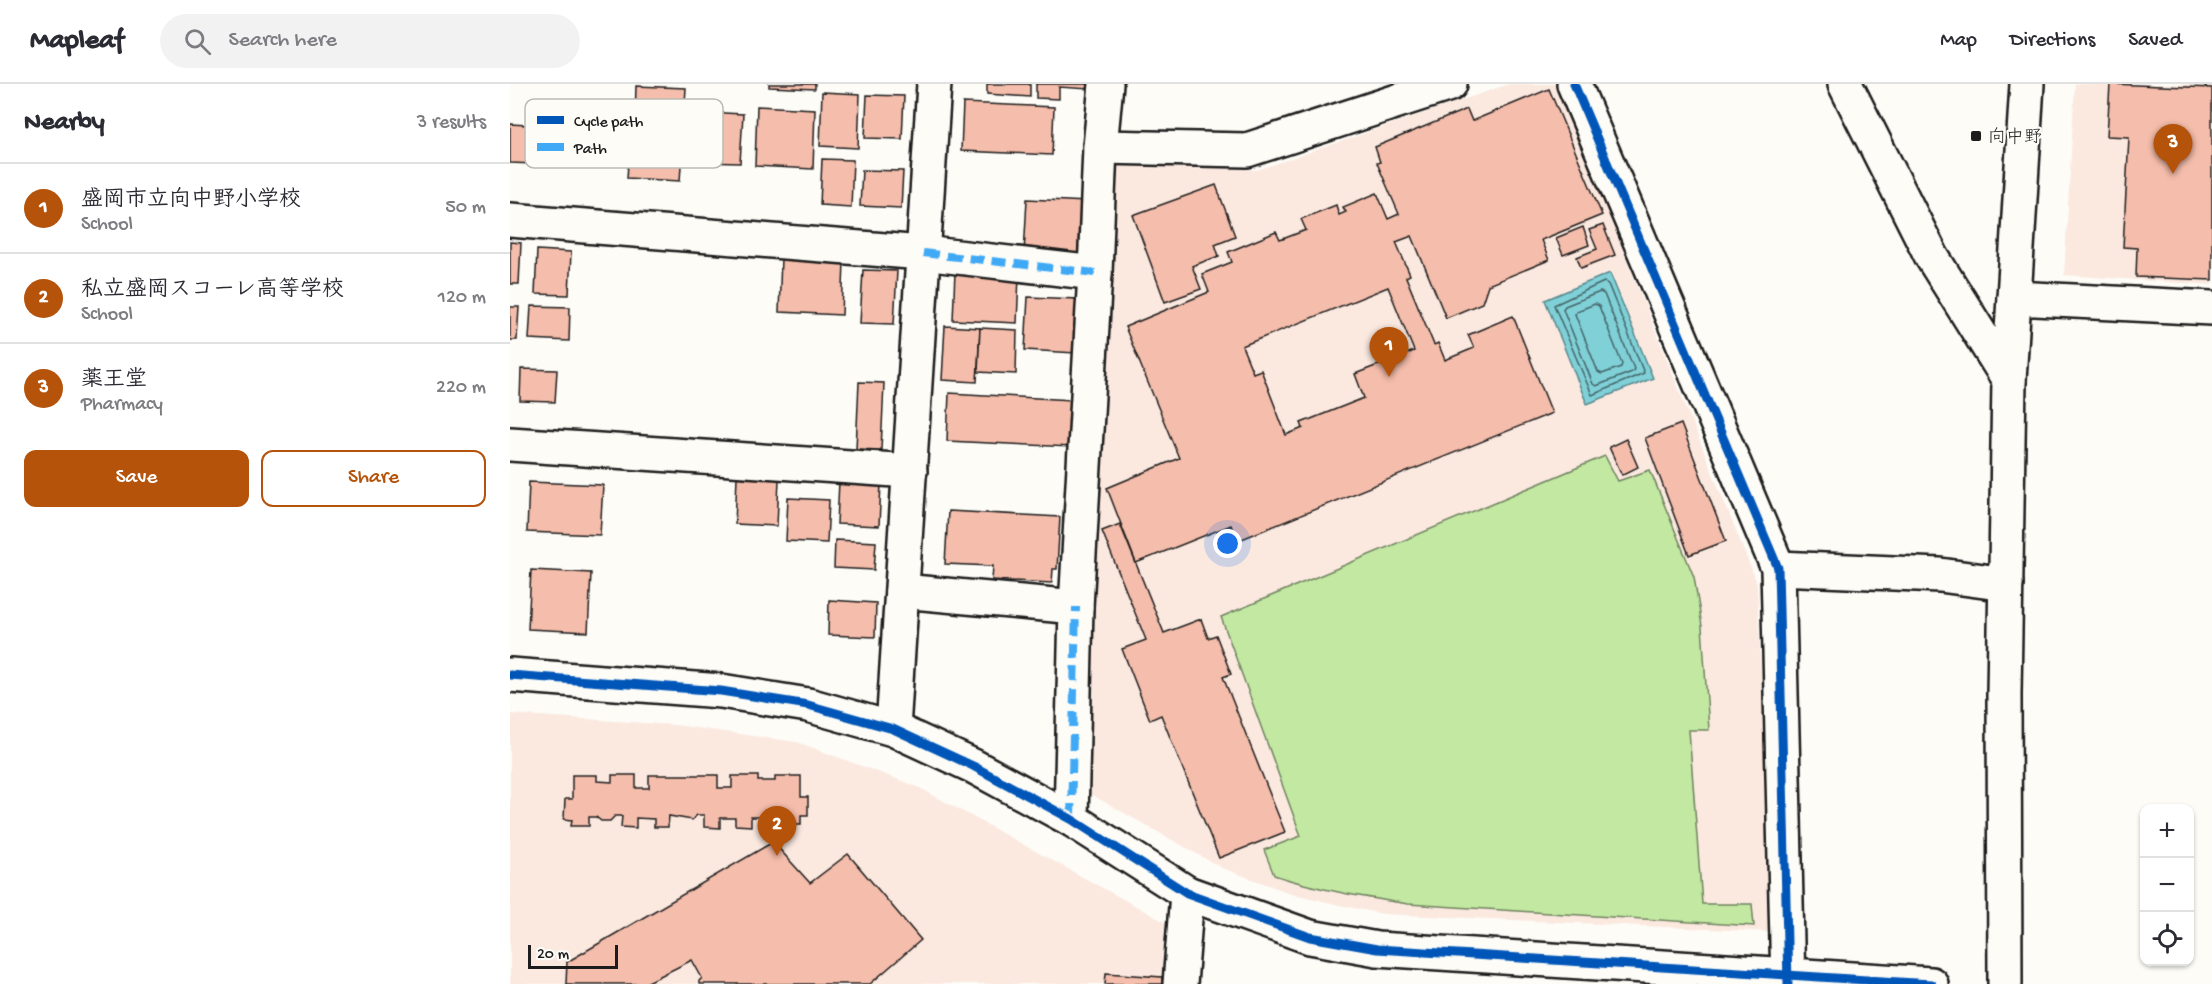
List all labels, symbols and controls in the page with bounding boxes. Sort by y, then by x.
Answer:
search box [160,14,580,68]
text: Mapleaf [30,25,124,58]
icon: search [181,25,214,58]
text: Search here [229,28,337,54]
text: Map [1940,29,1977,54]
text: Directions [2010,29,2095,54]
text: Saved [2128,29,2182,54]
legend [525,99,723,168]
text: Nearby [24,108,105,139]
text: 3 results [417,112,486,135]
text: Cycle path [574,114,644,133]
pin: 3 [2154,124,2192,174]
place label: 向中野 [1988,127,2042,149]
marker: 向中野 [1969,129,1983,143]
text: Path [573,141,607,160]
text: 盛岡市立向中野小学校 [81,188,301,214]
text: 1 [39,197,48,220]
text: 50 m [445,197,486,220]
text: School [81,214,133,237]
text: 私立盛岡スコーレ高等学校 [81,278,344,304]
text: 2 [39,287,48,310]
text: 120 m [438,287,486,310]
text: School [81,304,133,327]
pin: 1 [1370,328,1408,377]
text: 薬王堂 [81,368,147,394]
text: 3 [38,377,49,400]
text: 220 m [436,377,486,400]
text: Pharmacy [81,394,163,417]
button: Save [24,450,249,507]
button: Share [261,450,486,507]
your location [1213,529,1242,558]
map controls [2140,804,2194,966]
button: + [2140,804,2194,858]
pin: 2 [758,806,796,856]
button: − [2140,858,2194,912]
button: locate [2140,912,2194,966]
scale bar [528,942,618,970]
text: 20 m [537,946,569,965]

